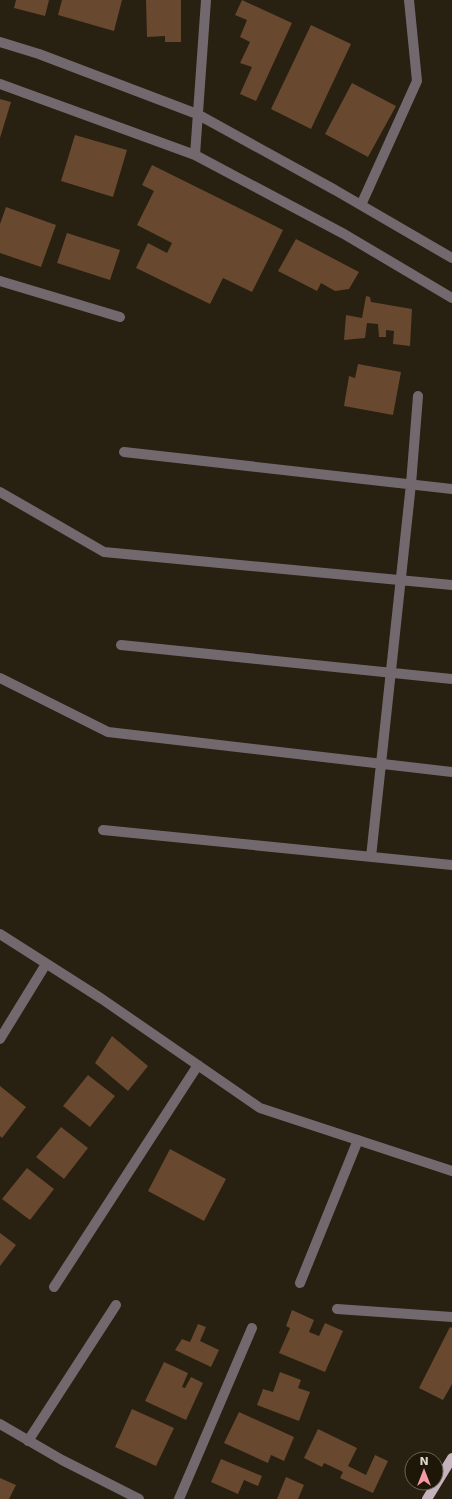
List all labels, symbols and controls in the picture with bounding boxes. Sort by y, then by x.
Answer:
north arrow [404,1451,444,1491]
text: N [419,1455,429,1468]

